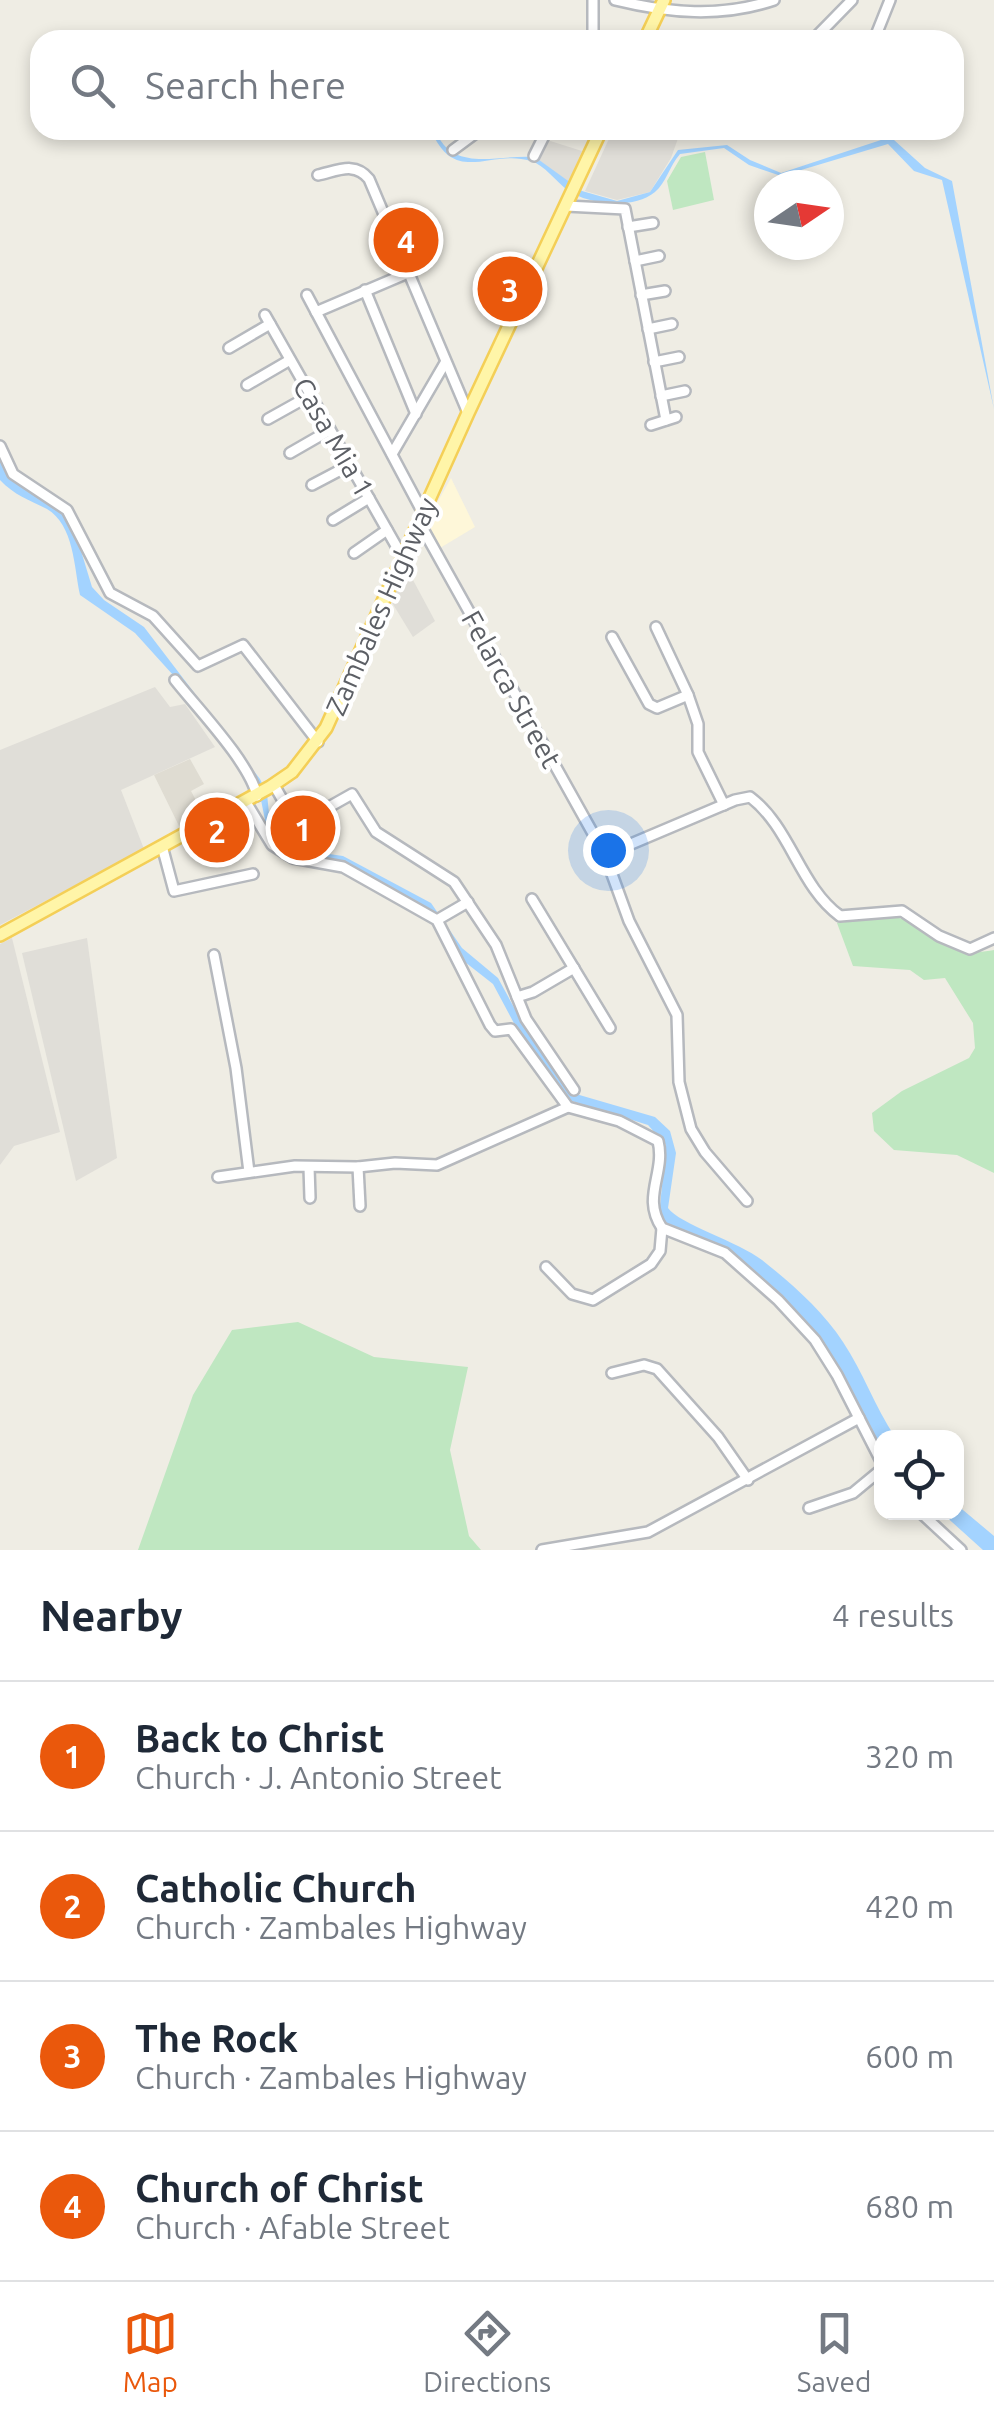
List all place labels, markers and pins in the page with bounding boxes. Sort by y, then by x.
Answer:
pin: 4 [374,202,438,278]
pin: 3 [478,252,542,326]
pin: 1 [270,790,336,866]
pin: 2 [184,792,250,868]

